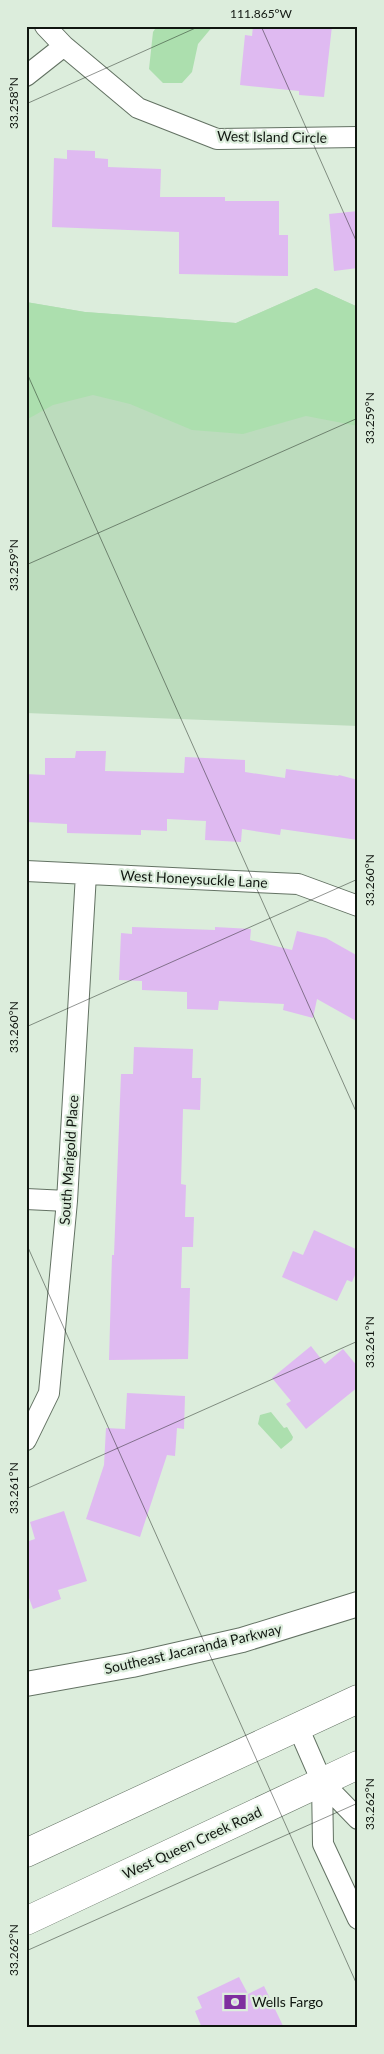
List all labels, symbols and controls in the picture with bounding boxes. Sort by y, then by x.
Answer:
text: 111.865°W [230,6,293,21]
text: 33.258°N [6,77,21,129]
street label: West Island Circle [217,127,327,146]
text: 33.259°N [362,392,377,444]
text: 33.259°N [6,539,21,591]
text: 33.260°N [362,854,377,906]
street label: West Honeysuckle Lane [120,866,268,891]
text: 33.260°N [6,1001,21,1053]
street label: South Marigold Place [55,1094,82,1226]
text: 33.261°N [362,1316,377,1368]
text: 33.261°N [6,1462,21,1514]
street label: Southeast Jacaranda Parkway [103,1620,284,1677]
text: 33.262°N [362,1778,377,1830]
street label: West Queen Creek Road [120,1803,264,1882]
text: 33.262°N [6,1924,21,1976]
bank icon: Wells Fargo [222,1989,248,2015]
place label: Wells Fargo [252,1993,323,2010]

